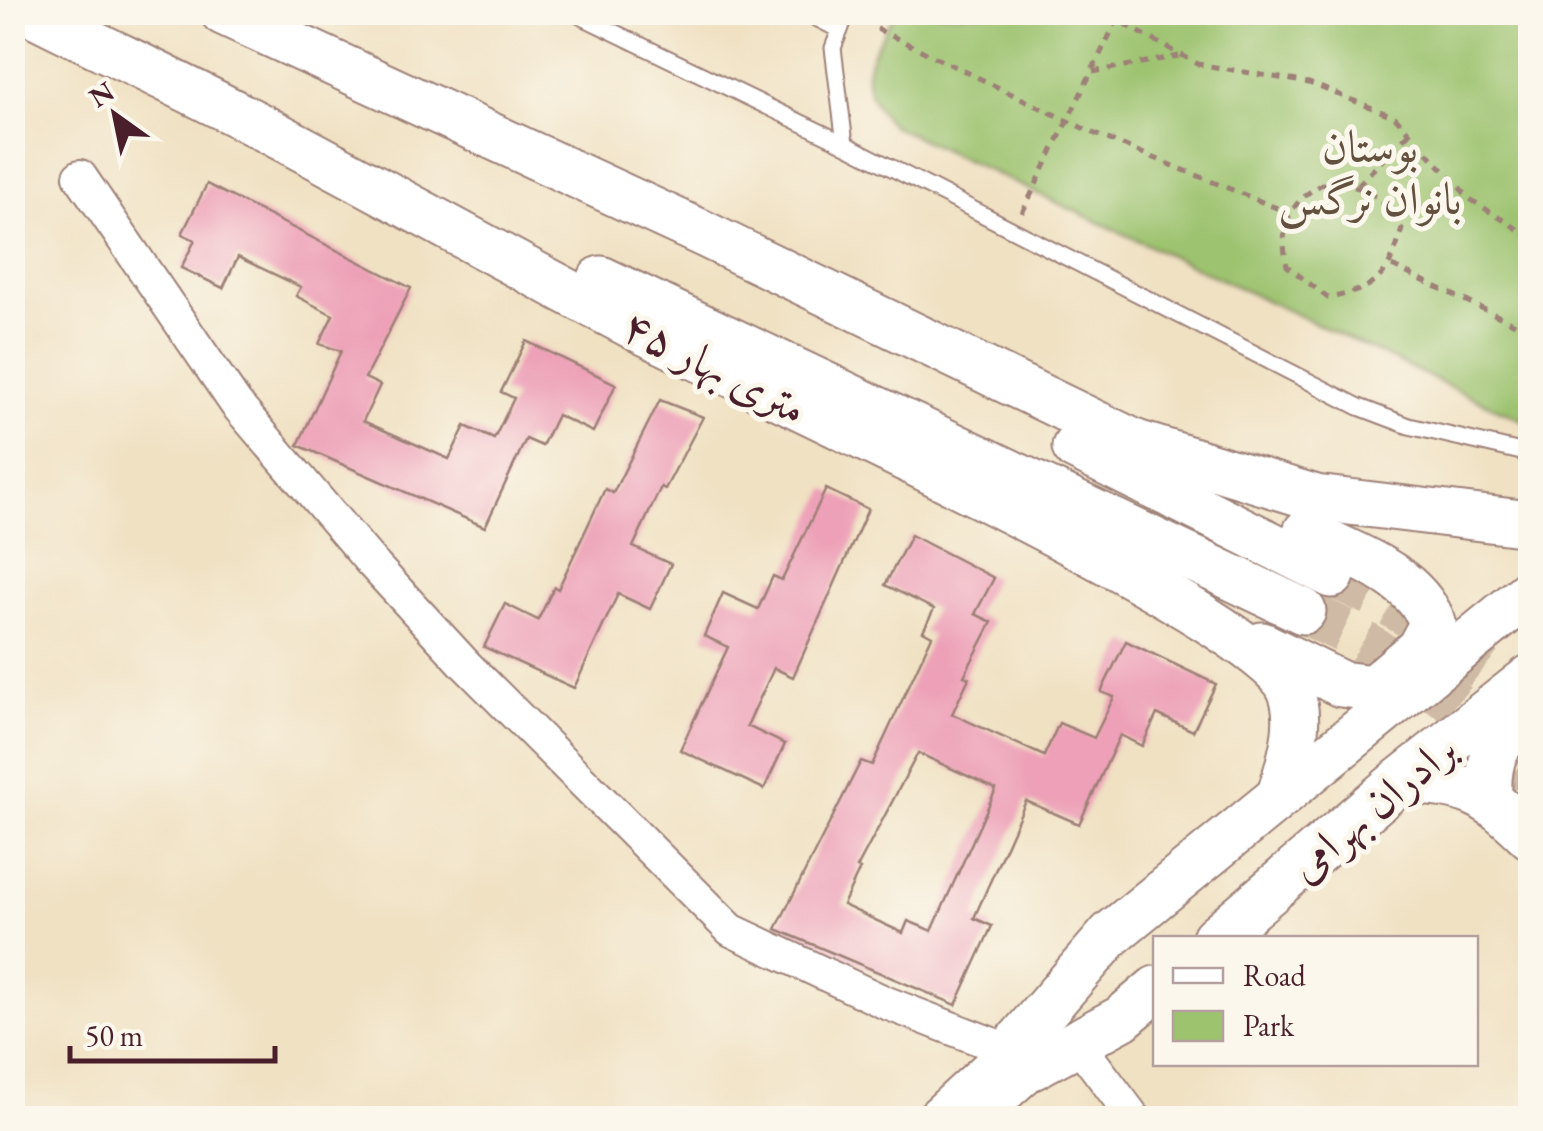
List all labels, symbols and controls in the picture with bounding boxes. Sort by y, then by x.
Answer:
north arrow [65,65,165,165]
text: N [82,73,121,115]
park label: بوستان بانوان نرگس [1278,117,1462,229]
street label: ۴۵ متری بهار [613,295,817,437]
street label: برادران بهرامی [1276,720,1468,894]
legend [1153,936,1478,1066]
text: Road [1243,956,1307,995]
scale bar [70,1001,275,1063]
text: Park [1243,1006,1295,1045]
text: 50 m [85,1016,143,1055]

